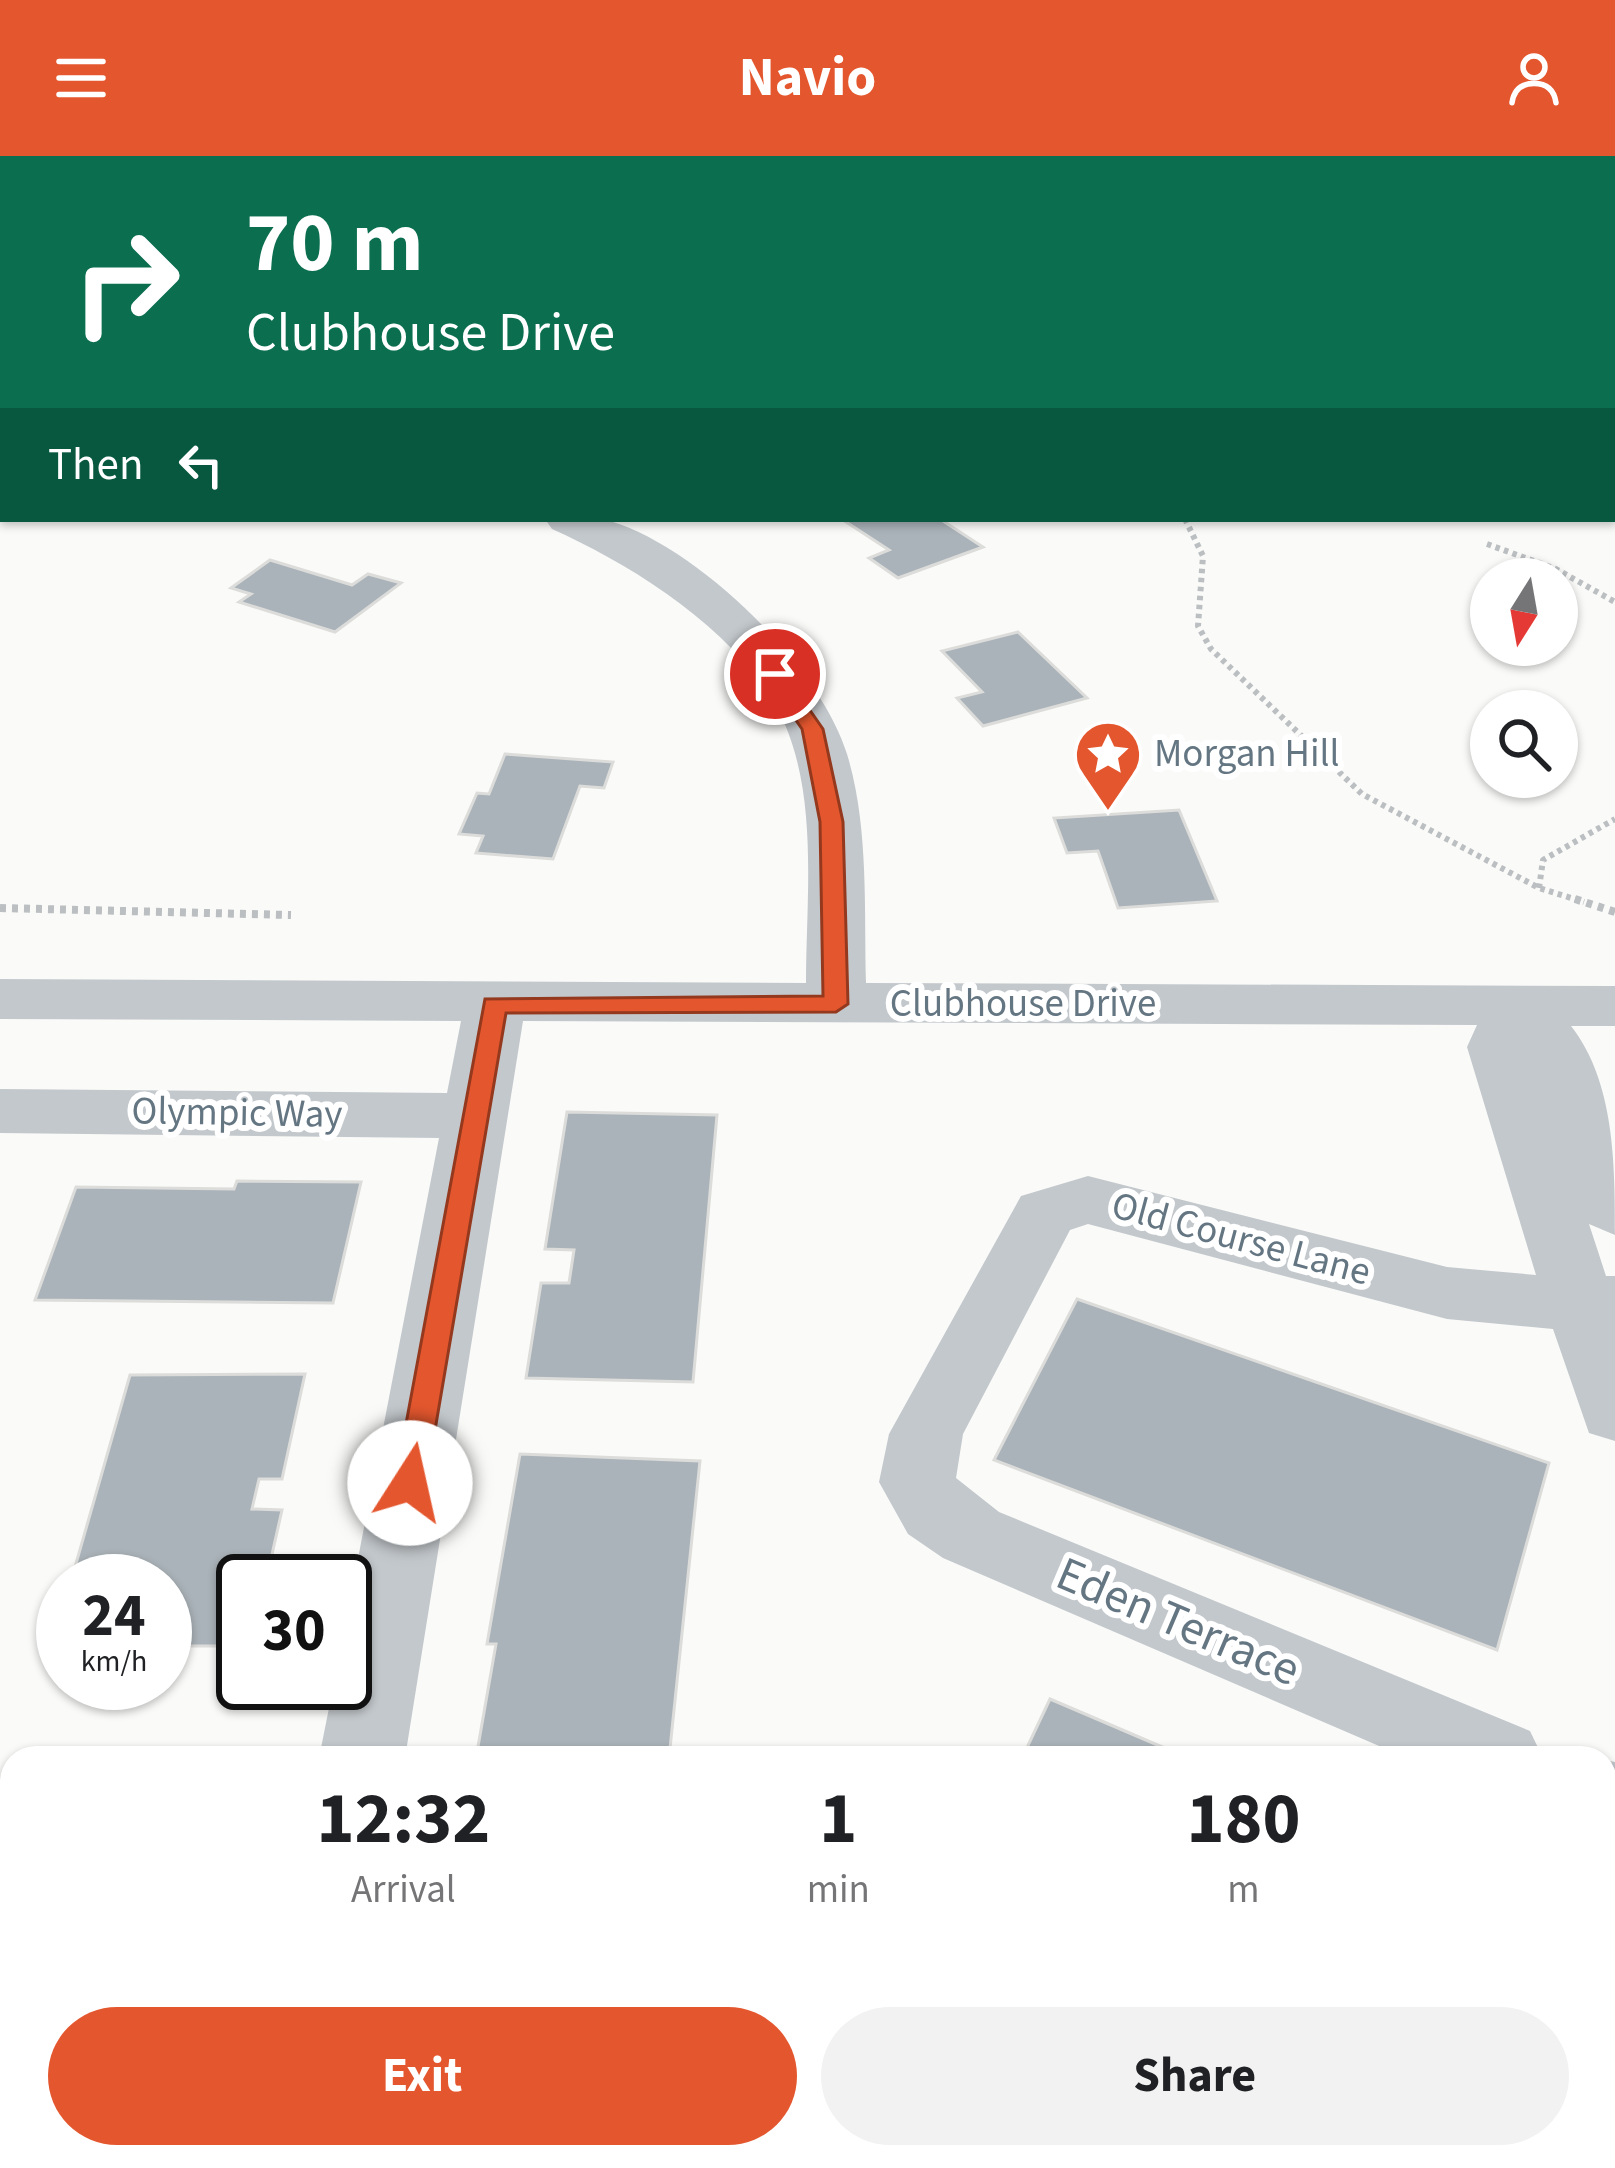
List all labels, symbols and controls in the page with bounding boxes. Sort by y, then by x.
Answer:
text: Navio [739,40,876,117]
icon: menu [48,45,114,111]
icon: person [1501,45,1567,111]
text: 70 m [246,184,424,304]
icon: right [48,204,204,360]
text: Clubhouse Drive [246,295,615,372]
icon: left [168,432,234,498]
text: Then [48,433,144,497]
north arrow [1470,558,1578,666]
map controls [1470,558,1578,798]
pin [724,623,826,725]
icon: arrive [742,641,808,707]
button: search [1470,690,1578,798]
place icon: Morgan Hill [1073,719,1143,813]
place label: Morgan Hill [1154,726,1339,782]
street label: Clubhouse Drive [890,976,1156,1032]
street label: Olympic Way [131,1083,343,1143]
street label: Old Course Lane [1105,1178,1377,1300]
position arrow [347,1420,473,1546]
street label: Eden Terrace [1046,1540,1310,1704]
speed limit sign: 30 [216,1554,372,1710]
text: 24 [82,1574,146,1659]
text: km/h [81,1640,147,1683]
text: 12:32 [317,1768,490,1871]
text: 1 [819,1768,857,1871]
text: 180 [1186,1768,1301,1871]
text: Arrival [351,1862,456,1918]
text: min [807,1862,870,1918]
text: m [1227,1862,1260,1918]
button: Exit [48,2007,797,2145]
button: Share [821,2007,1569,2145]

